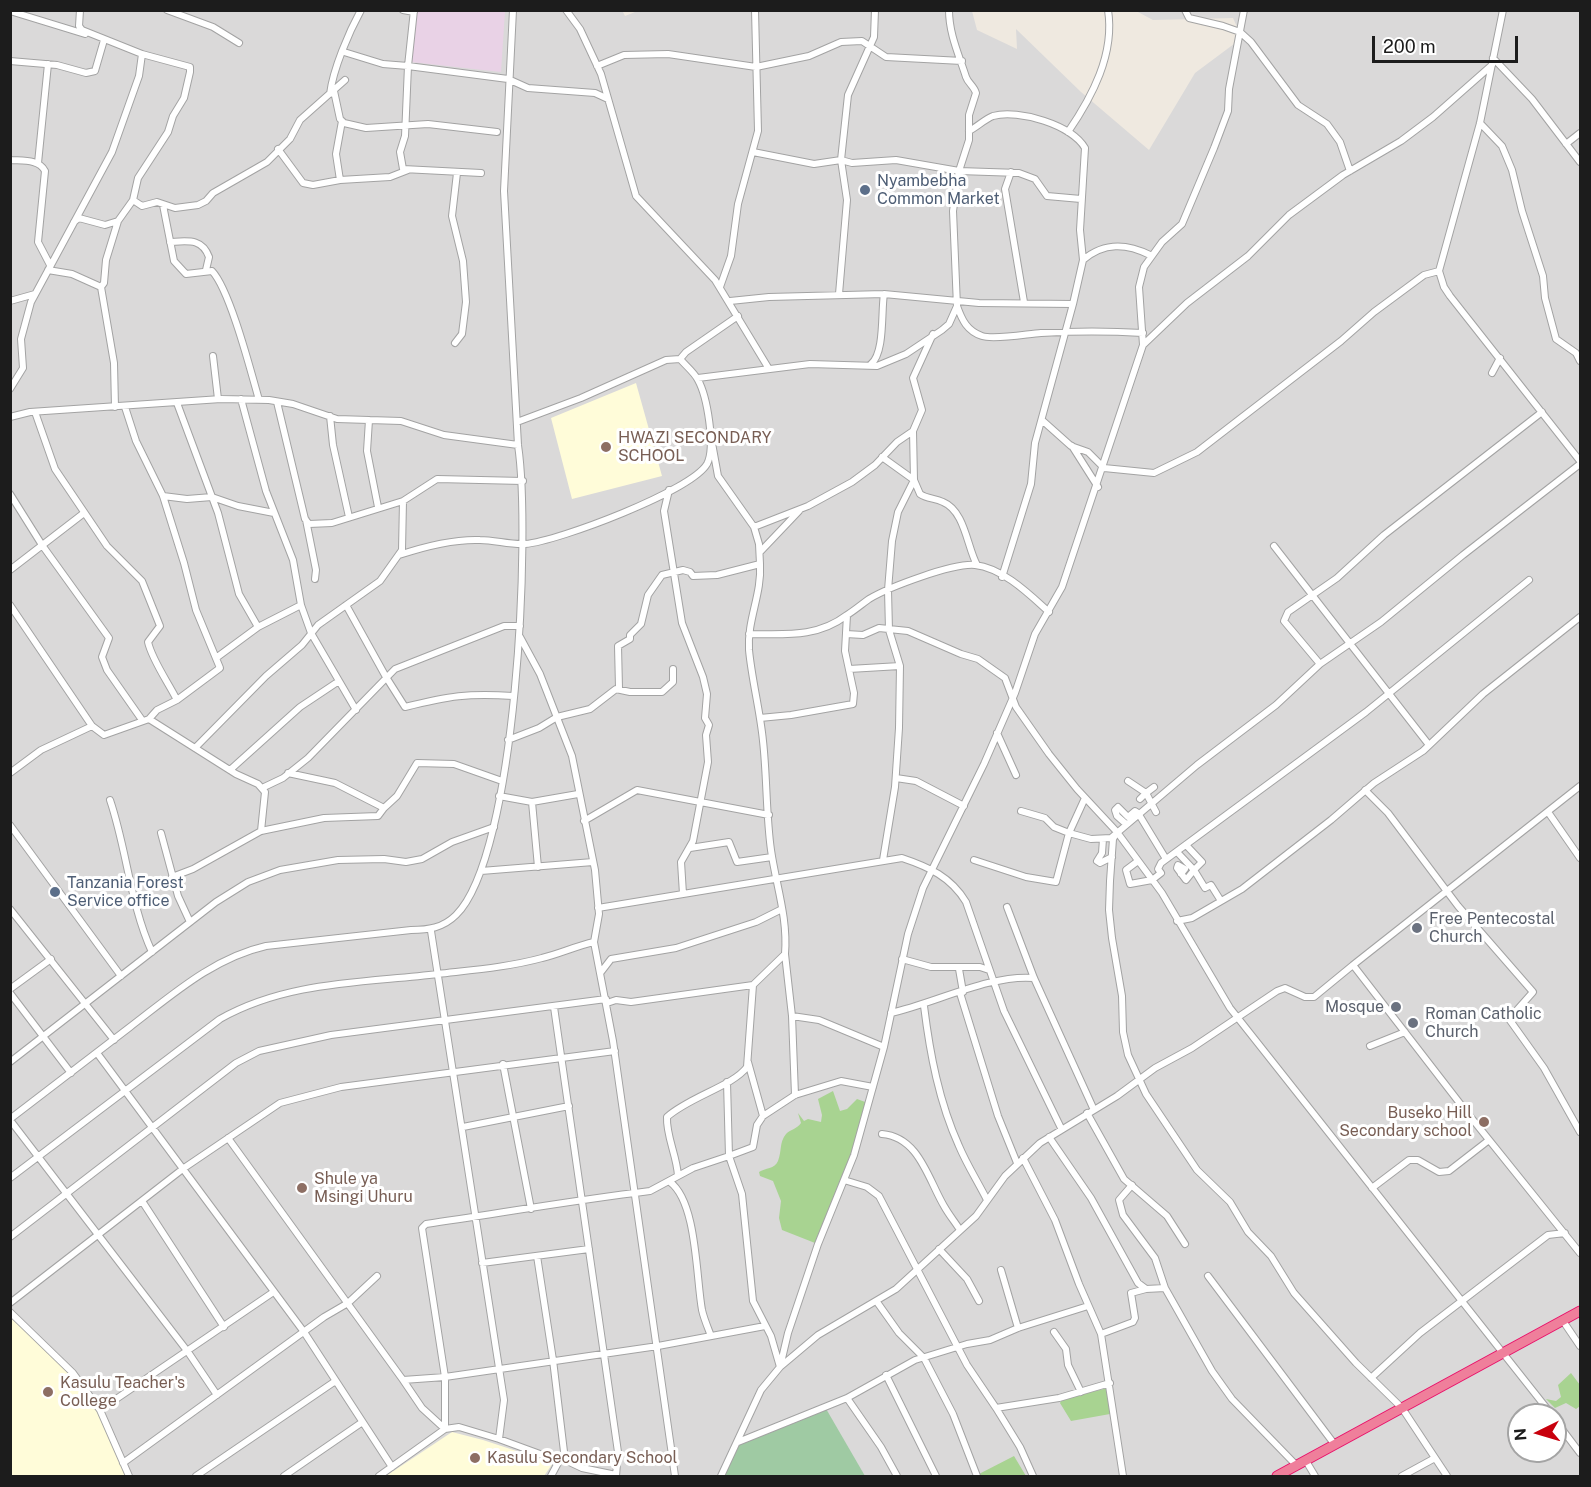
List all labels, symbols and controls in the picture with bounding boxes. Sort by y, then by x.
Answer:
scale bar [1375,24,1520,62]
text: 200 m [1383,36,1436,57]
place label: Nyambebha Common Market [877,171,1000,209]
marker: Nyambebha Common Market [858,183,872,197]
place label: HWAZI SECONDARY SCHOOL [618,428,772,466]
marker: HWAZI SECONDARY SCHOOL [599,440,613,454]
place label: Tanzania Forest Service office [67,873,184,911]
marker: Tanzania Forest Service office [48,885,62,899]
place label: Free Pentecostal Church [1429,909,1555,947]
marker: Free Pentecostal Church [1410,921,1424,935]
place label: Mosque [1325,997,1384,1017]
marker: Mosque [1389,1000,1403,1014]
place label: Roman Catholic Church [1425,1004,1542,1042]
marker: Roman Catholic Church [1406,1016,1420,1030]
place label: Buseko Hill Secondary school [1339,1103,1472,1141]
marker: Buseko Hill Secondary school [1477,1115,1491,1129]
place label: Shule ya Msingi Uhuru [314,1169,413,1207]
marker: Shule ya Msingi Uhuru [295,1181,309,1195]
place label: Kasulu Teacher's College [60,1373,185,1411]
marker: Kasulu Teacher's College [41,1385,55,1399]
north arrow [1507,1403,1567,1463]
text: N [1511,1427,1531,1442]
place label: Kasulu Secondary School [487,1448,677,1468]
marker: Kasulu Secondary School [468,1451,482,1465]

